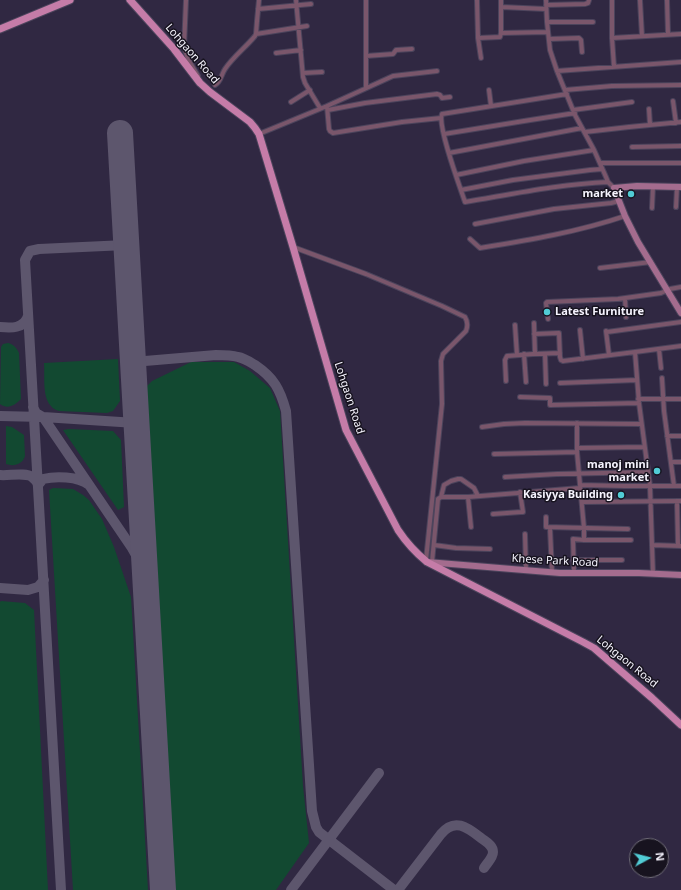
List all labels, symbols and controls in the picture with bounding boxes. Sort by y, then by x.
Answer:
street label: Lohgaon Road [162,21,222,87]
place label: market [583,187,623,201]
marker: market [626,189,636,199]
place label: Latest Furniture [555,305,644,319]
marker: Latest Furniture [542,307,552,317]
street label: Lohgaon Road [331,360,367,436]
place label: manoj mini market [587,458,649,484]
marker: manoj mini market [652,466,662,476]
place label: Kasiyya Building [523,488,613,502]
marker: Kasiyya Building [616,490,626,500]
street label: Khese Park Road [511,552,599,570]
street label: Lohgaon Road [594,633,660,691]
north arrow [629,838,669,878]
text: N [652,851,668,862]

